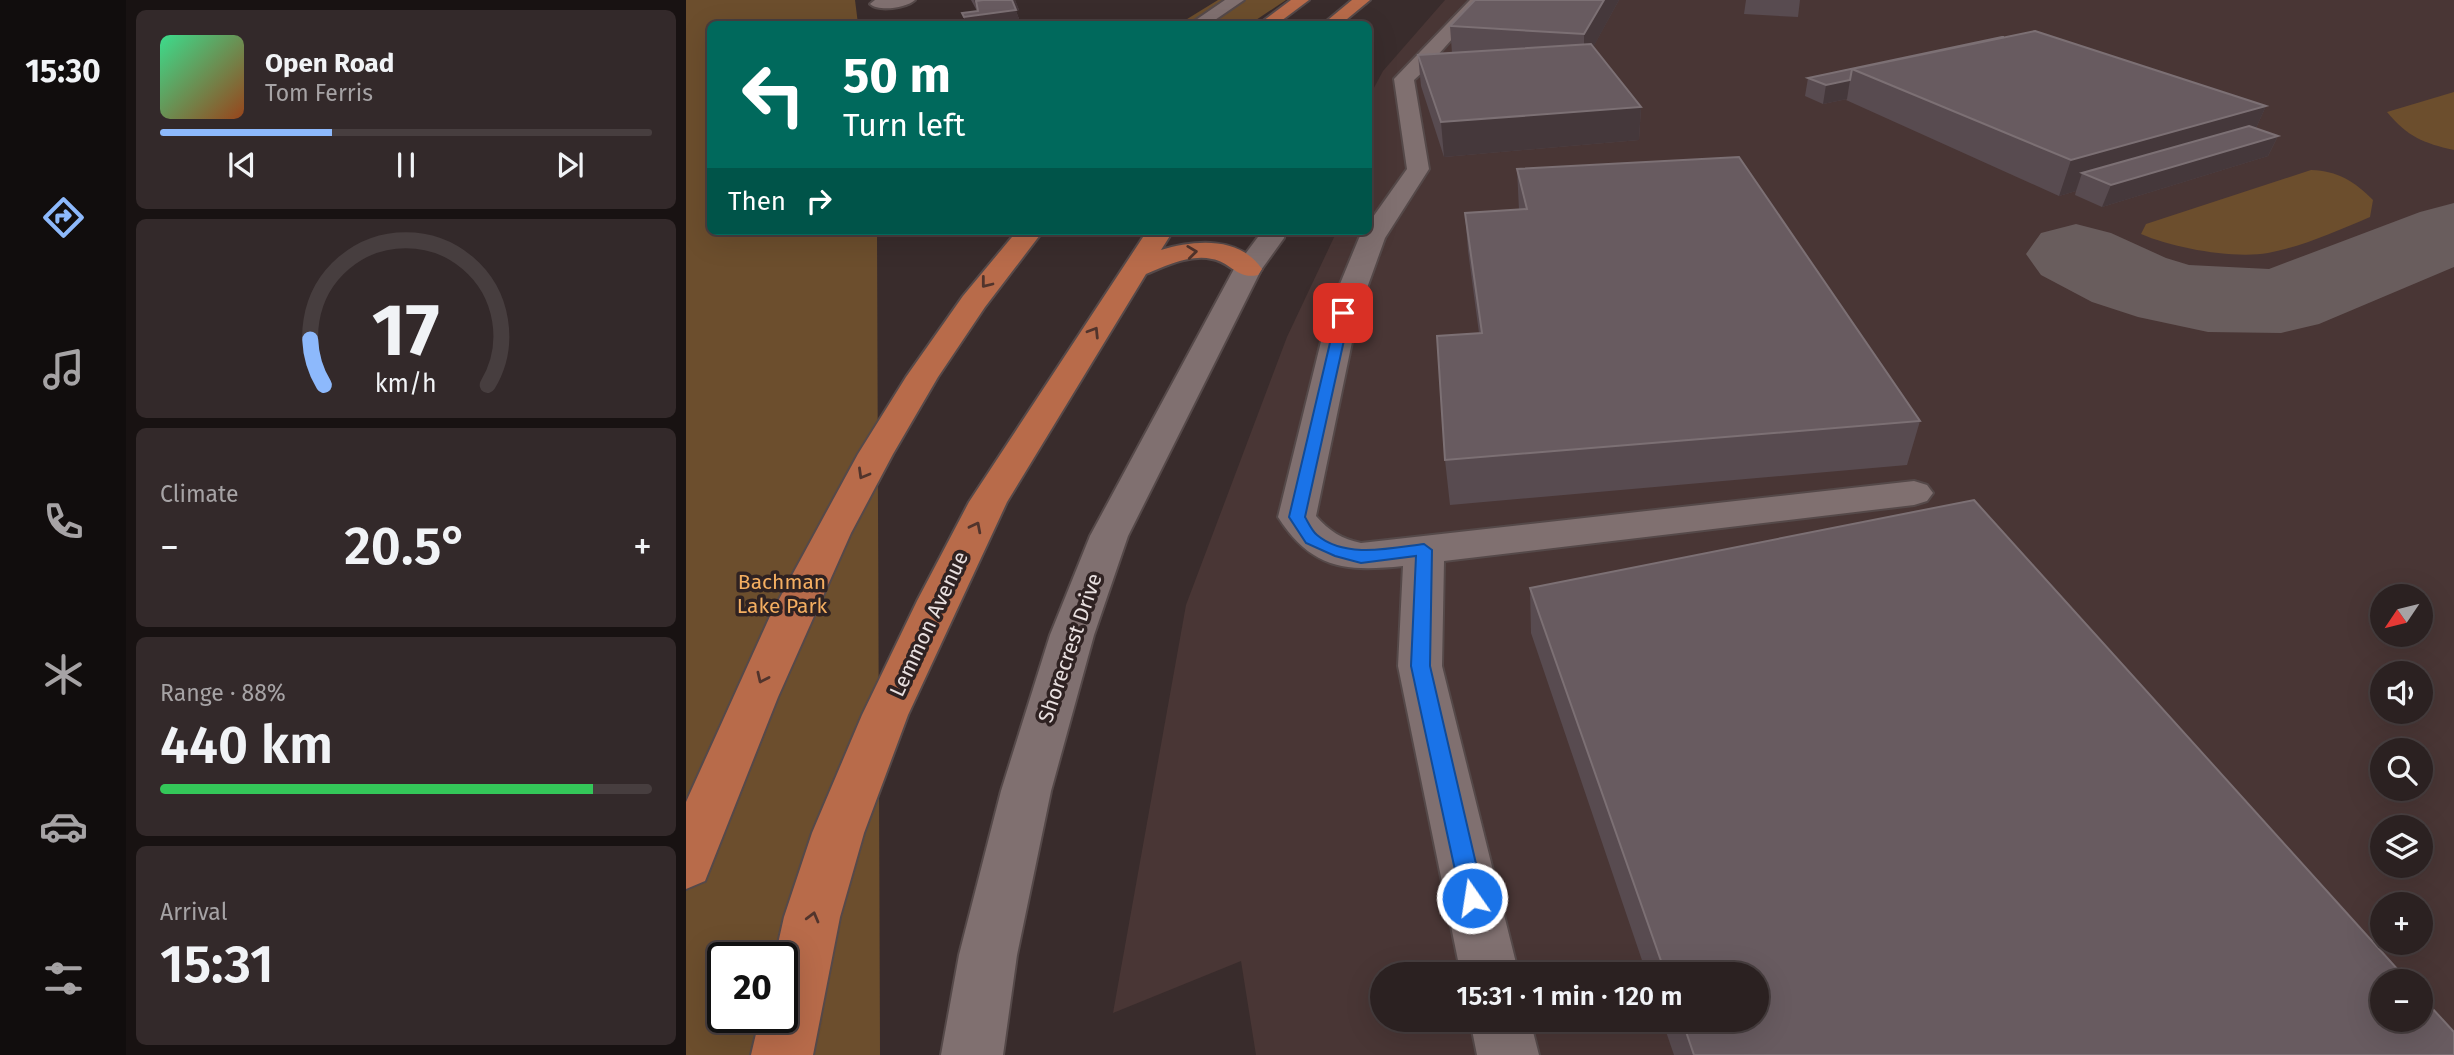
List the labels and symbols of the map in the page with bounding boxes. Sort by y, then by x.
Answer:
one-way arrow [1186,244,1198,259]
one-way arrow [982,276,995,288]
pin [1313,283,1373,343]
one-way arrow [1086,327,1099,340]
one-way arrow [858,467,871,480]
one-way arrow [967,521,981,534]
street label: Lemmon Avenue [884,547,974,701]
park label: Bachman Lake Park [737,569,828,619]
street label: Shorecrest Drive [1032,570,1108,726]
north arrow [2370,584,2432,648]
one-way arrow [756,671,770,683]
position arrow [1435,861,1509,935]
one-way arrow [805,911,819,923]
speed limit sign: 20 [707,942,798,1033]

